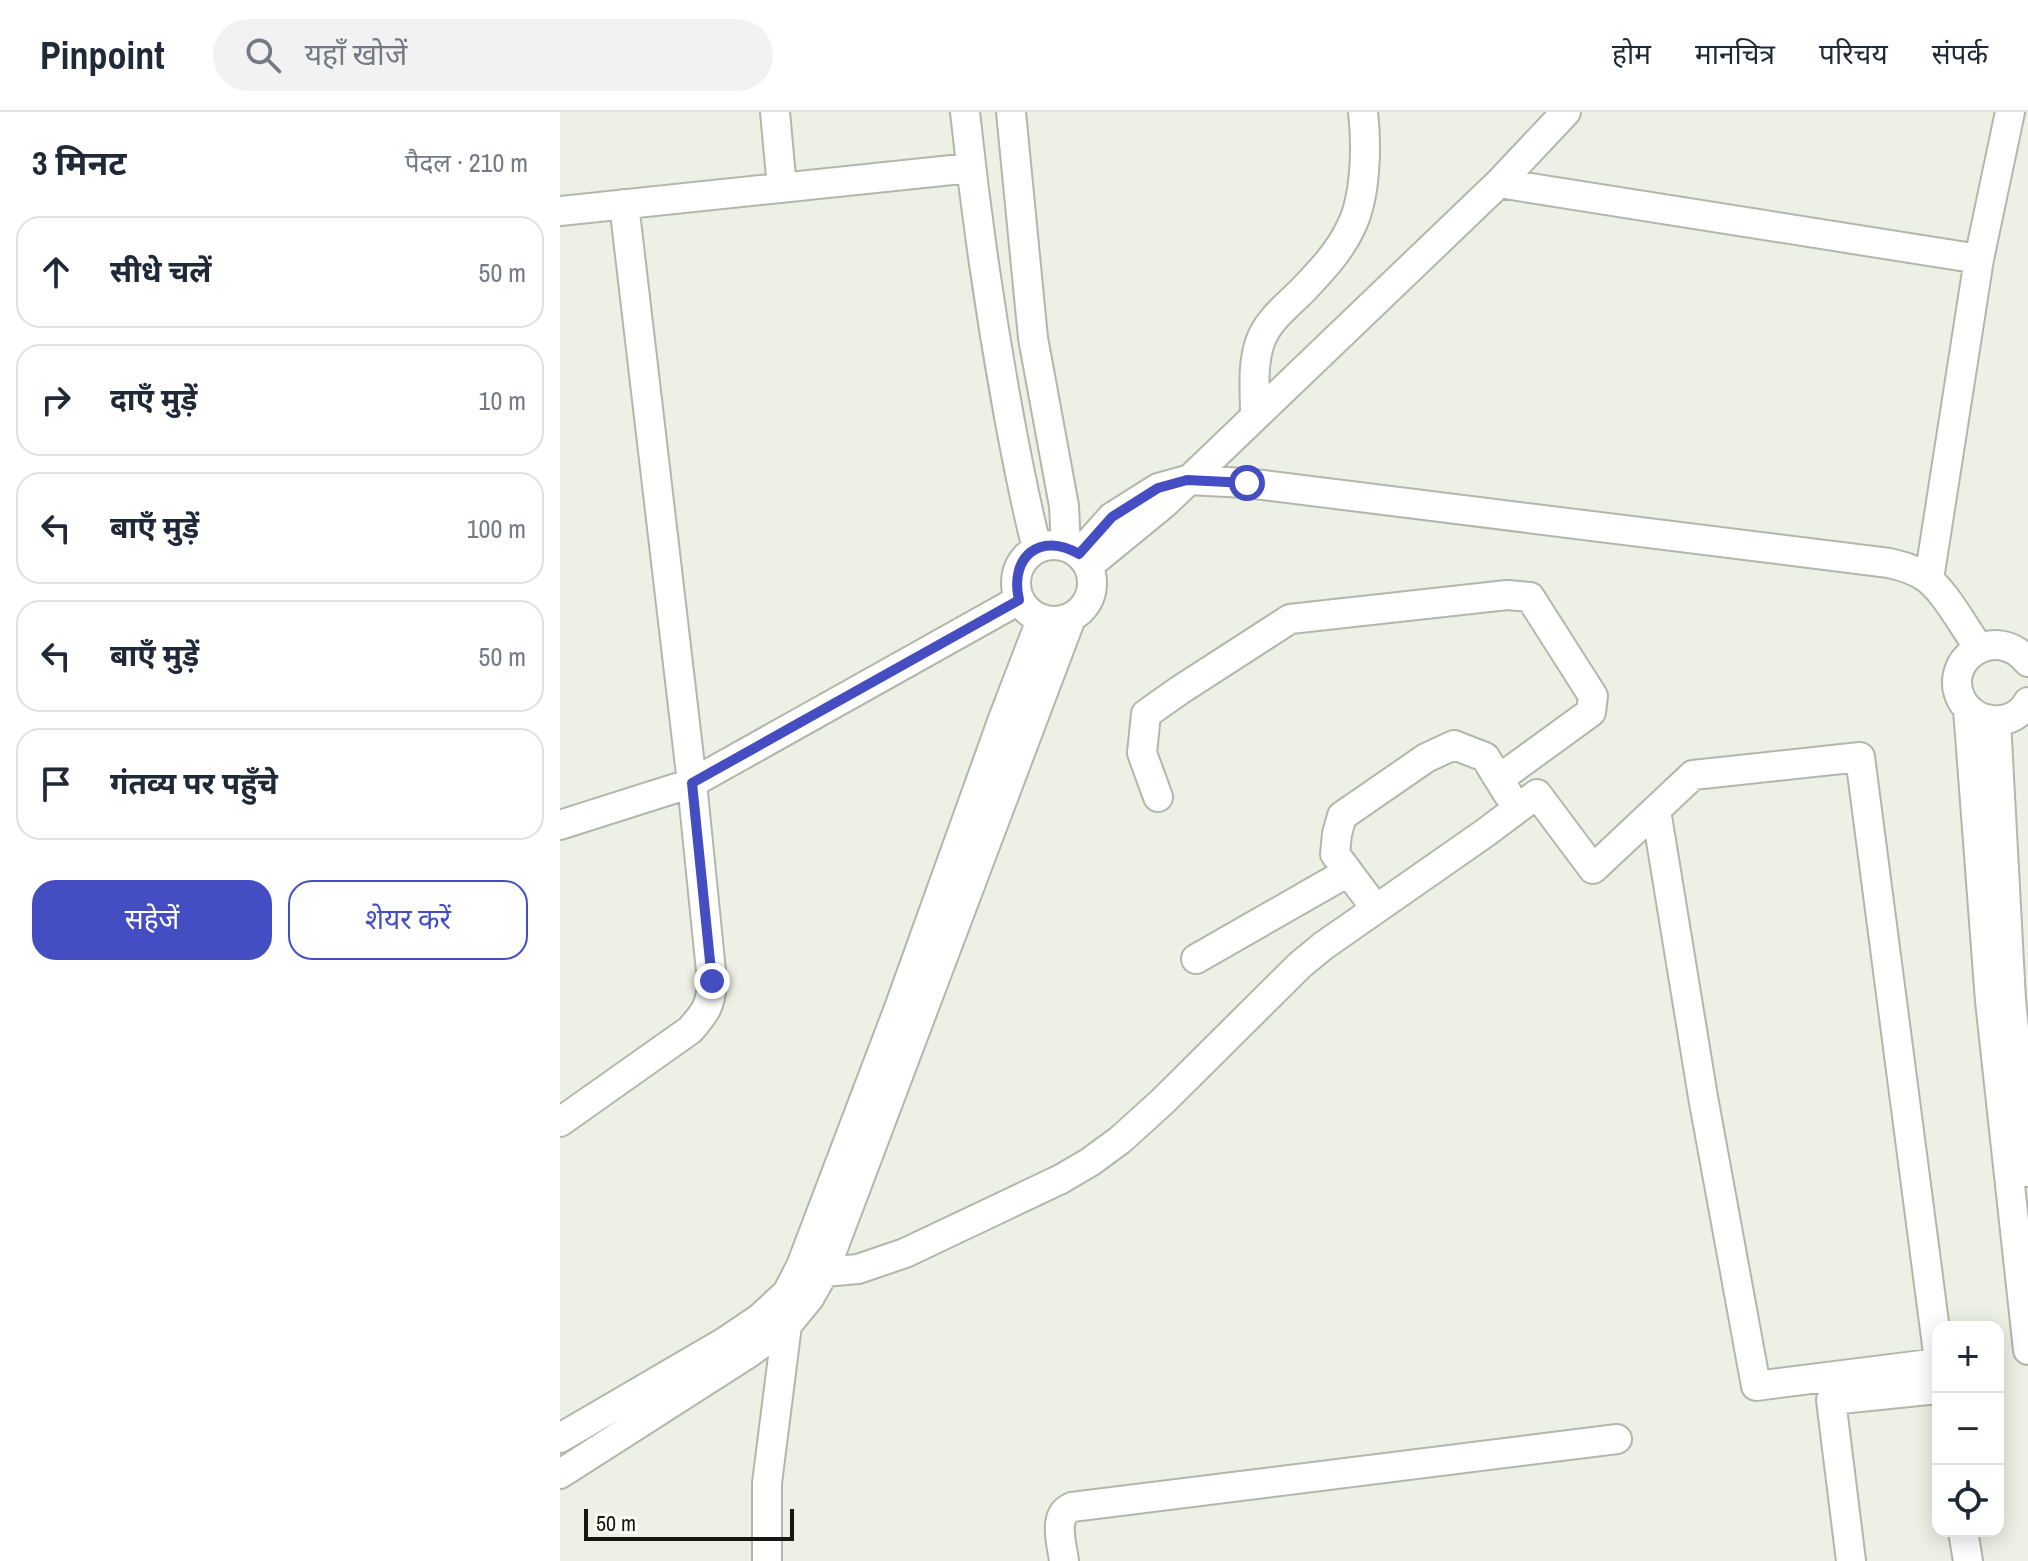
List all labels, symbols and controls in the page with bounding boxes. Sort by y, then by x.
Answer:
search box [213,19,773,91]
text: Pinpoint [40,30,165,81]
icon: search [241,33,285,77]
text: यहाँ खोजें [305,34,407,74]
text: होम [1612,35,1651,73]
text: मानचित्र [1695,35,1775,73]
text: परिचय [1819,35,1888,73]
text: संपर्क [1932,35,1988,73]
text: 3 मिनट [32,140,127,186]
text: पैदल · 210 m [405,145,528,180]
icon: ahead [34,250,78,294]
text: सीधे चलें [110,251,211,291]
text: 50 m [479,255,526,290]
icon: right [34,378,78,422]
text: दाएँ मुड़ें [110,379,197,419]
text: 10 m [479,383,526,418]
route start [1229,465,1265,501]
icon: left [34,506,78,550]
text: बाएँ मुड़ें [110,507,199,547]
text: 100 m [467,511,526,546]
icon: left [34,634,78,678]
text: बाएँ मुड़ें [110,635,199,675]
text: 50 m [479,639,526,674]
icon: arrive [34,762,78,806]
text: गंतव्य पर पहुँचे [110,763,278,803]
button: सहेजें [32,880,272,960]
button: शेयर करें [288,880,528,960]
route end [694,963,730,999]
map controls [1932,1321,2004,1537]
button: + [1932,1321,2004,1393]
button: − [1932,1393,2004,1465]
button: locate [1932,1465,2004,1537]
scale bar [584,1505,794,1541]
text: 50 m [596,1508,636,1538]

